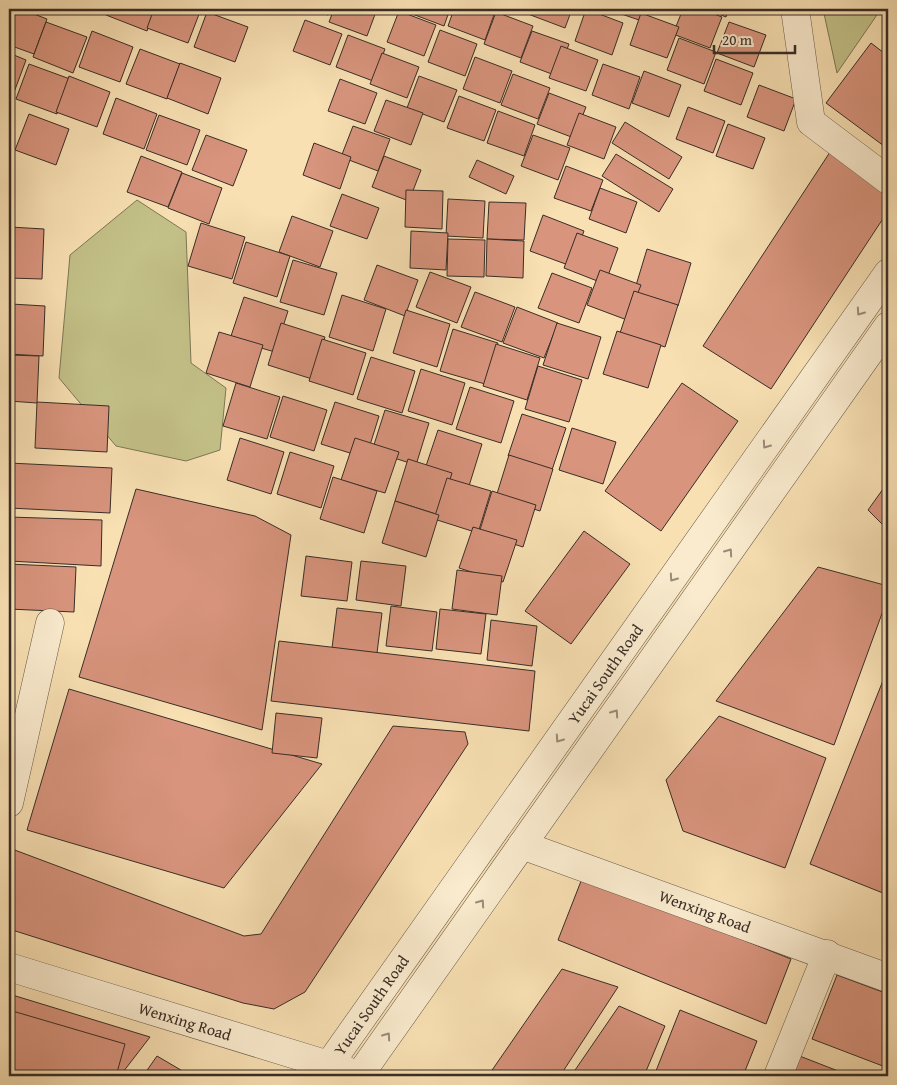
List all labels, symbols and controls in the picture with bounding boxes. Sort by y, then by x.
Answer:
scale bar [714,22,796,54]
text: 20 m [722,29,753,50]
one-way arrow [857,307,866,316]
one-way arrow [764,439,772,448]
one-way arrow [723,548,732,558]
one-way arrow [670,572,679,582]
street label: Yucai South Road [562,619,649,729]
one-way arrow [609,710,618,719]
one-way arrow [556,734,565,743]
street label: Wenxing Road [656,883,755,939]
one-way arrow [475,900,484,909]
street label: Yucai South Road [328,950,415,1060]
street label: Wenxing Road [136,995,235,1047]
one-way arrow [381,1033,390,1042]

